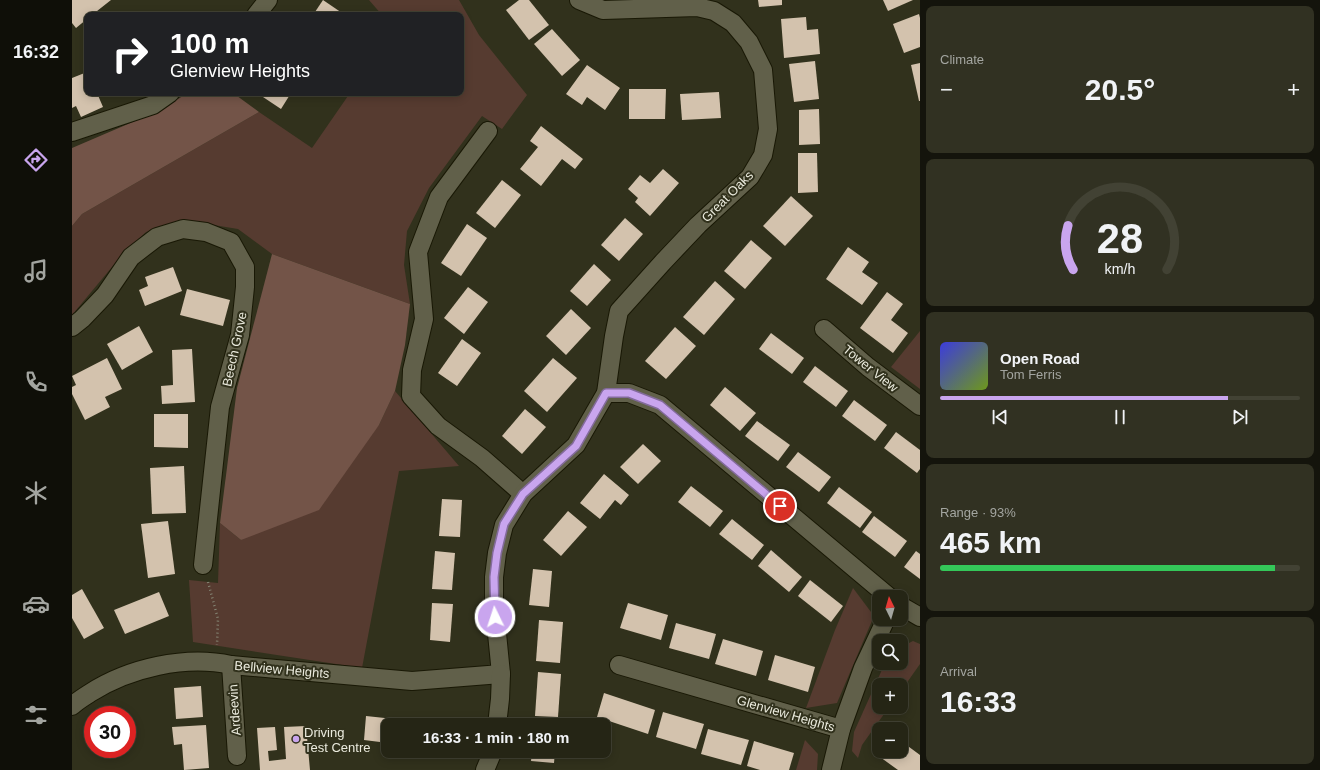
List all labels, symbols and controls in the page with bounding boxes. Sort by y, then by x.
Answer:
icon: right [104,28,156,80]
text: 100 m [170,28,249,59]
text: 16:32 [13,42,59,62]
text: Climate [940,52,984,67]
text: Glenview Heights [170,61,310,81]
text: 20.5° [1085,73,1155,106]
text: − [940,77,953,102]
text: + [1287,77,1300,102]
icon: directions [22,146,50,174]
street label: Great Oaks [699,167,757,225]
text: 28 [1097,215,1143,262]
icon: music [22,257,50,285]
text: km/h [1105,261,1136,277]
street label: Beech Grove [219,310,250,388]
street label: Tower View [840,342,902,395]
text: Open Road [1000,350,1080,367]
text: Tom Ferris [1000,367,1061,382]
icon: phone [22,368,50,396]
icon: previous [989,406,1011,428]
icon: pause [1109,406,1131,428]
icon: next [1229,406,1251,428]
icon: climate [22,479,50,507]
pin [763,489,797,523]
icon: arrive [769,495,791,517]
text: Range · 93% [940,505,1016,520]
text: 465 km [940,526,1042,559]
icon: car [22,590,50,618]
north arrow [872,590,908,626]
map controls [872,590,908,758]
position arrow [474,596,516,638]
button: search [872,634,908,670]
street label: Bellview Heights [234,658,331,681]
text: Arrival [940,664,977,679]
button: + [872,678,908,714]
street label: Ardeevin [225,684,244,736]
text: 16:33 [940,685,1017,718]
street label: Glenview Heights [735,692,837,735]
icon: filters [22,701,50,729]
speed limit sign: 30 [84,706,136,758]
button: − [872,722,908,758]
place label: Driving Test Centre [304,725,370,755]
text: 16:33 · 1 min · 180 m [423,729,569,746]
marker: Driving Test Centre [291,734,301,744]

